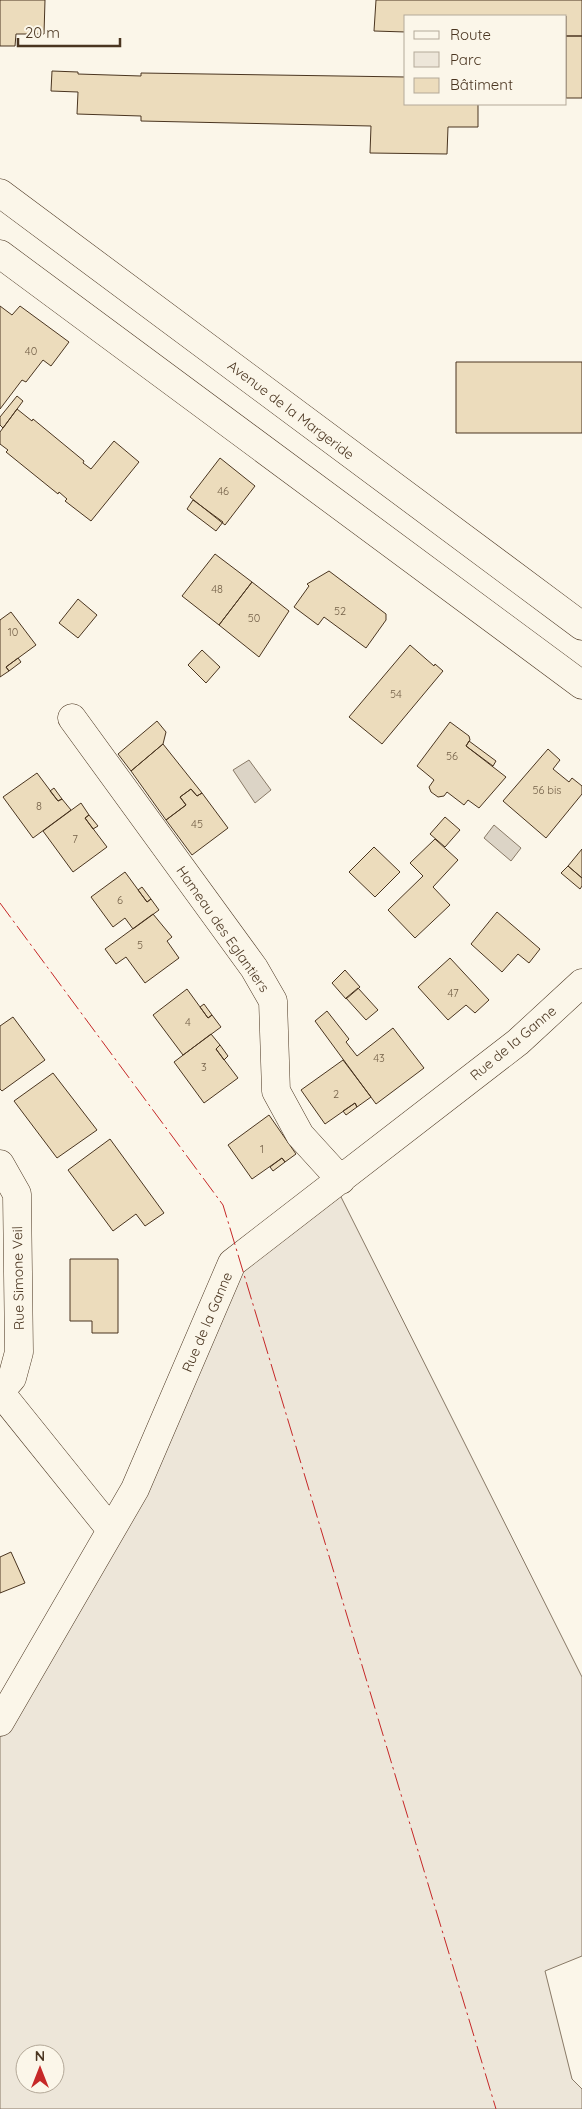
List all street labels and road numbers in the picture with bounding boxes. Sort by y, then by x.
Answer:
street label: Avenue de la Margeride [224,357,358,464]
street label: Hameau des Eglantiers [173,862,273,996]
street label: Rue de la Ganne [466,1002,560,1084]
street label: Rue Simone Veil [8,1226,28,1330]
street label: Rue de la Ganne [178,1269,236,1375]

